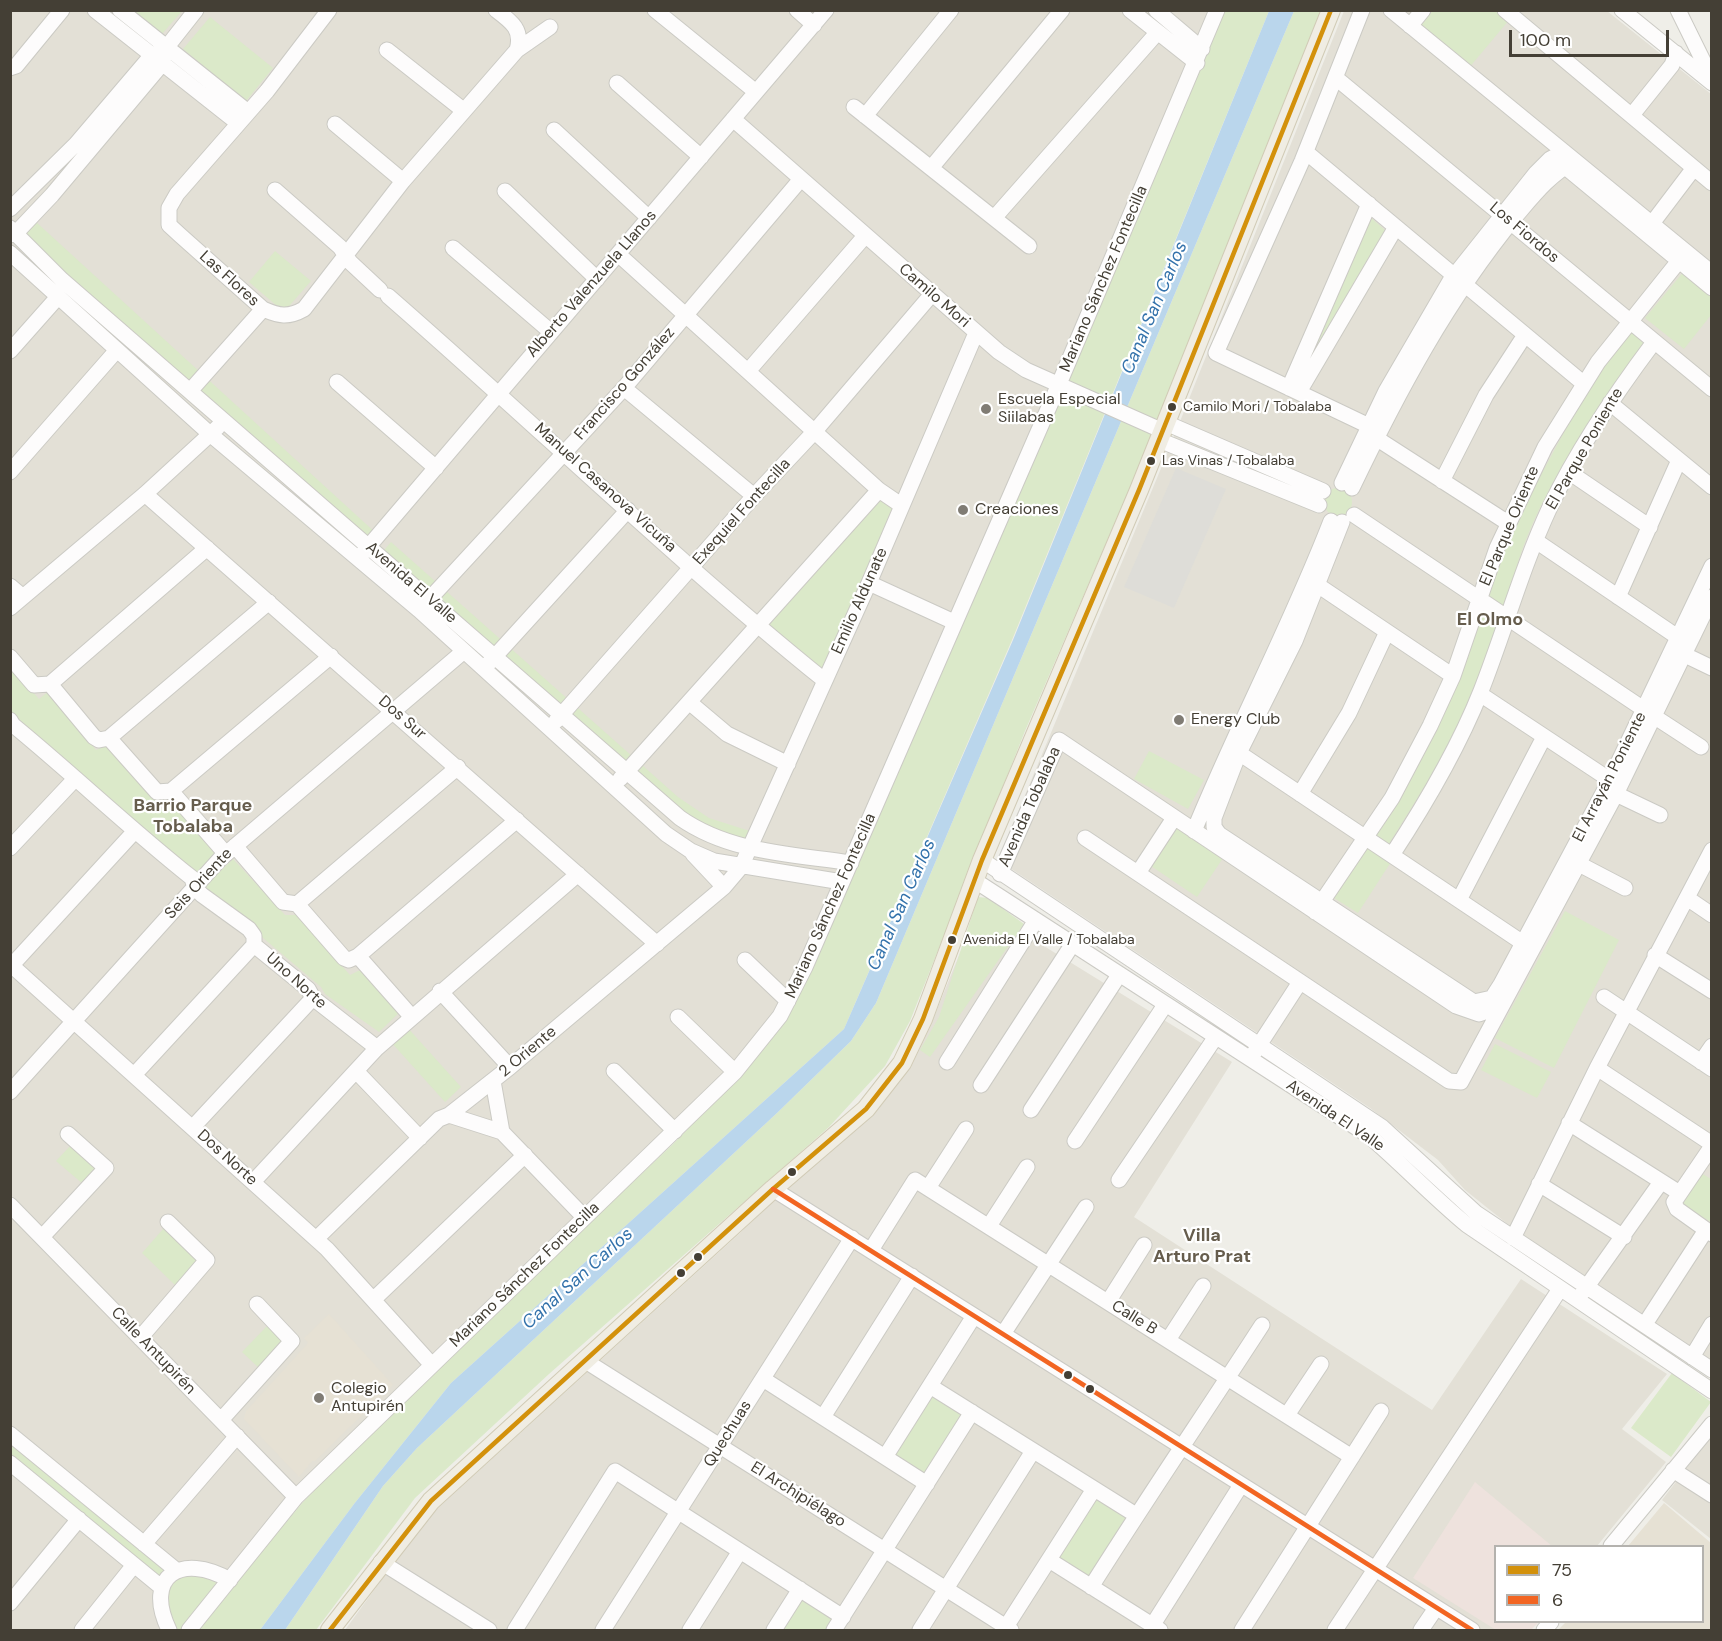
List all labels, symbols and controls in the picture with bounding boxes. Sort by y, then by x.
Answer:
scale bar [1512,18,1672,56]
text: 100 m [1520,28,1571,52]
street label: Mariano Sánchez Fontecilla [1056,183,1152,375]
street label: Los Fiordos [1485,198,1563,268]
street label: Alberto Valenzuela Llanos [523,206,661,362]
water label: Canal San Carlos [1117,239,1193,377]
street label: Las Flores [195,247,263,311]
street label: Camilo Mori [894,260,974,332]
street label: Francisco González [571,324,679,444]
street label: El Parque Poniente [1542,385,1628,513]
place label: Escuela Especial Siilabas [998,390,1120,428]
place label: Camilo Mori / Tobalaba [1183,399,1332,415]
marker: Camilo Mori / Tobalaba [1166,401,1178,413]
marker: Escuela Especial Siilabas [979,402,993,416]
street label: Manuel Casanova Vicuña [530,419,680,557]
place label: Las Vinas / Tobalaba [1162,453,1294,469]
street label: Exequiel Fontecilla [689,455,795,569]
marker: Las Vinas / Tobalaba [1145,455,1157,467]
street label: El Parque Oriente [1476,463,1544,589]
place label: Creaciones [975,500,1059,520]
marker: Creaciones [956,503,970,517]
street label: Avenida El Valle [361,538,461,628]
street label: Emilio Aldunate [828,545,892,657]
district label: El Olmo [1457,609,1523,631]
street label: Dos Sur [374,692,430,744]
street label: El Arrayán Poniente [1569,709,1651,845]
place label: Energy Club [1191,710,1280,730]
marker: Energy Club [1172,713,1186,727]
street label: Avenida Tobalaba [995,744,1065,870]
district label: Barrio Parque Tobalaba [134,795,252,838]
street label: Mariano Sánchez Fontecilla [781,810,881,1002]
water label: Canal San Carlos [863,836,941,974]
street label: Seis Oriente [161,845,237,923]
place label: Avenida El Valle / Tobalaba [963,932,1135,948]
marker: Avenida El Valle / Tobalaba [946,934,958,946]
street label: Uno Norte [262,949,330,1013]
street label: 2 Oriente [495,1022,561,1082]
street label: Avenida El Valle [1282,1076,1388,1156]
street label: Dos Norte [193,1126,261,1190]
unlabelled marker [786,1166,798,1178]
street label: Mariano Sánchez Fontecilla [446,1198,604,1352]
water label: Canal San Carlos [518,1224,638,1334]
district label: Villa Arturo Prat [1153,1225,1251,1268]
unlabelled marker [692,1251,704,1263]
unlabelled marker [675,1267,687,1279]
street label: Calle B [1108,1297,1160,1339]
street label: Calle Antupirén [107,1303,199,1399]
unlabelled marker [1062,1369,1074,1381]
place label: Colegio Antupirén [331,1379,404,1417]
unlabelled marker [1084,1383,1096,1395]
marker: Colegio Antupirén [312,1391,326,1405]
street label: Quechuas [700,1397,756,1471]
street label: El Archipiélago [747,1458,849,1532]
legend [1494,1545,1704,1623]
text: 75 [1552,1558,1572,1582]
text: 6 [1552,1588,1563,1612]

